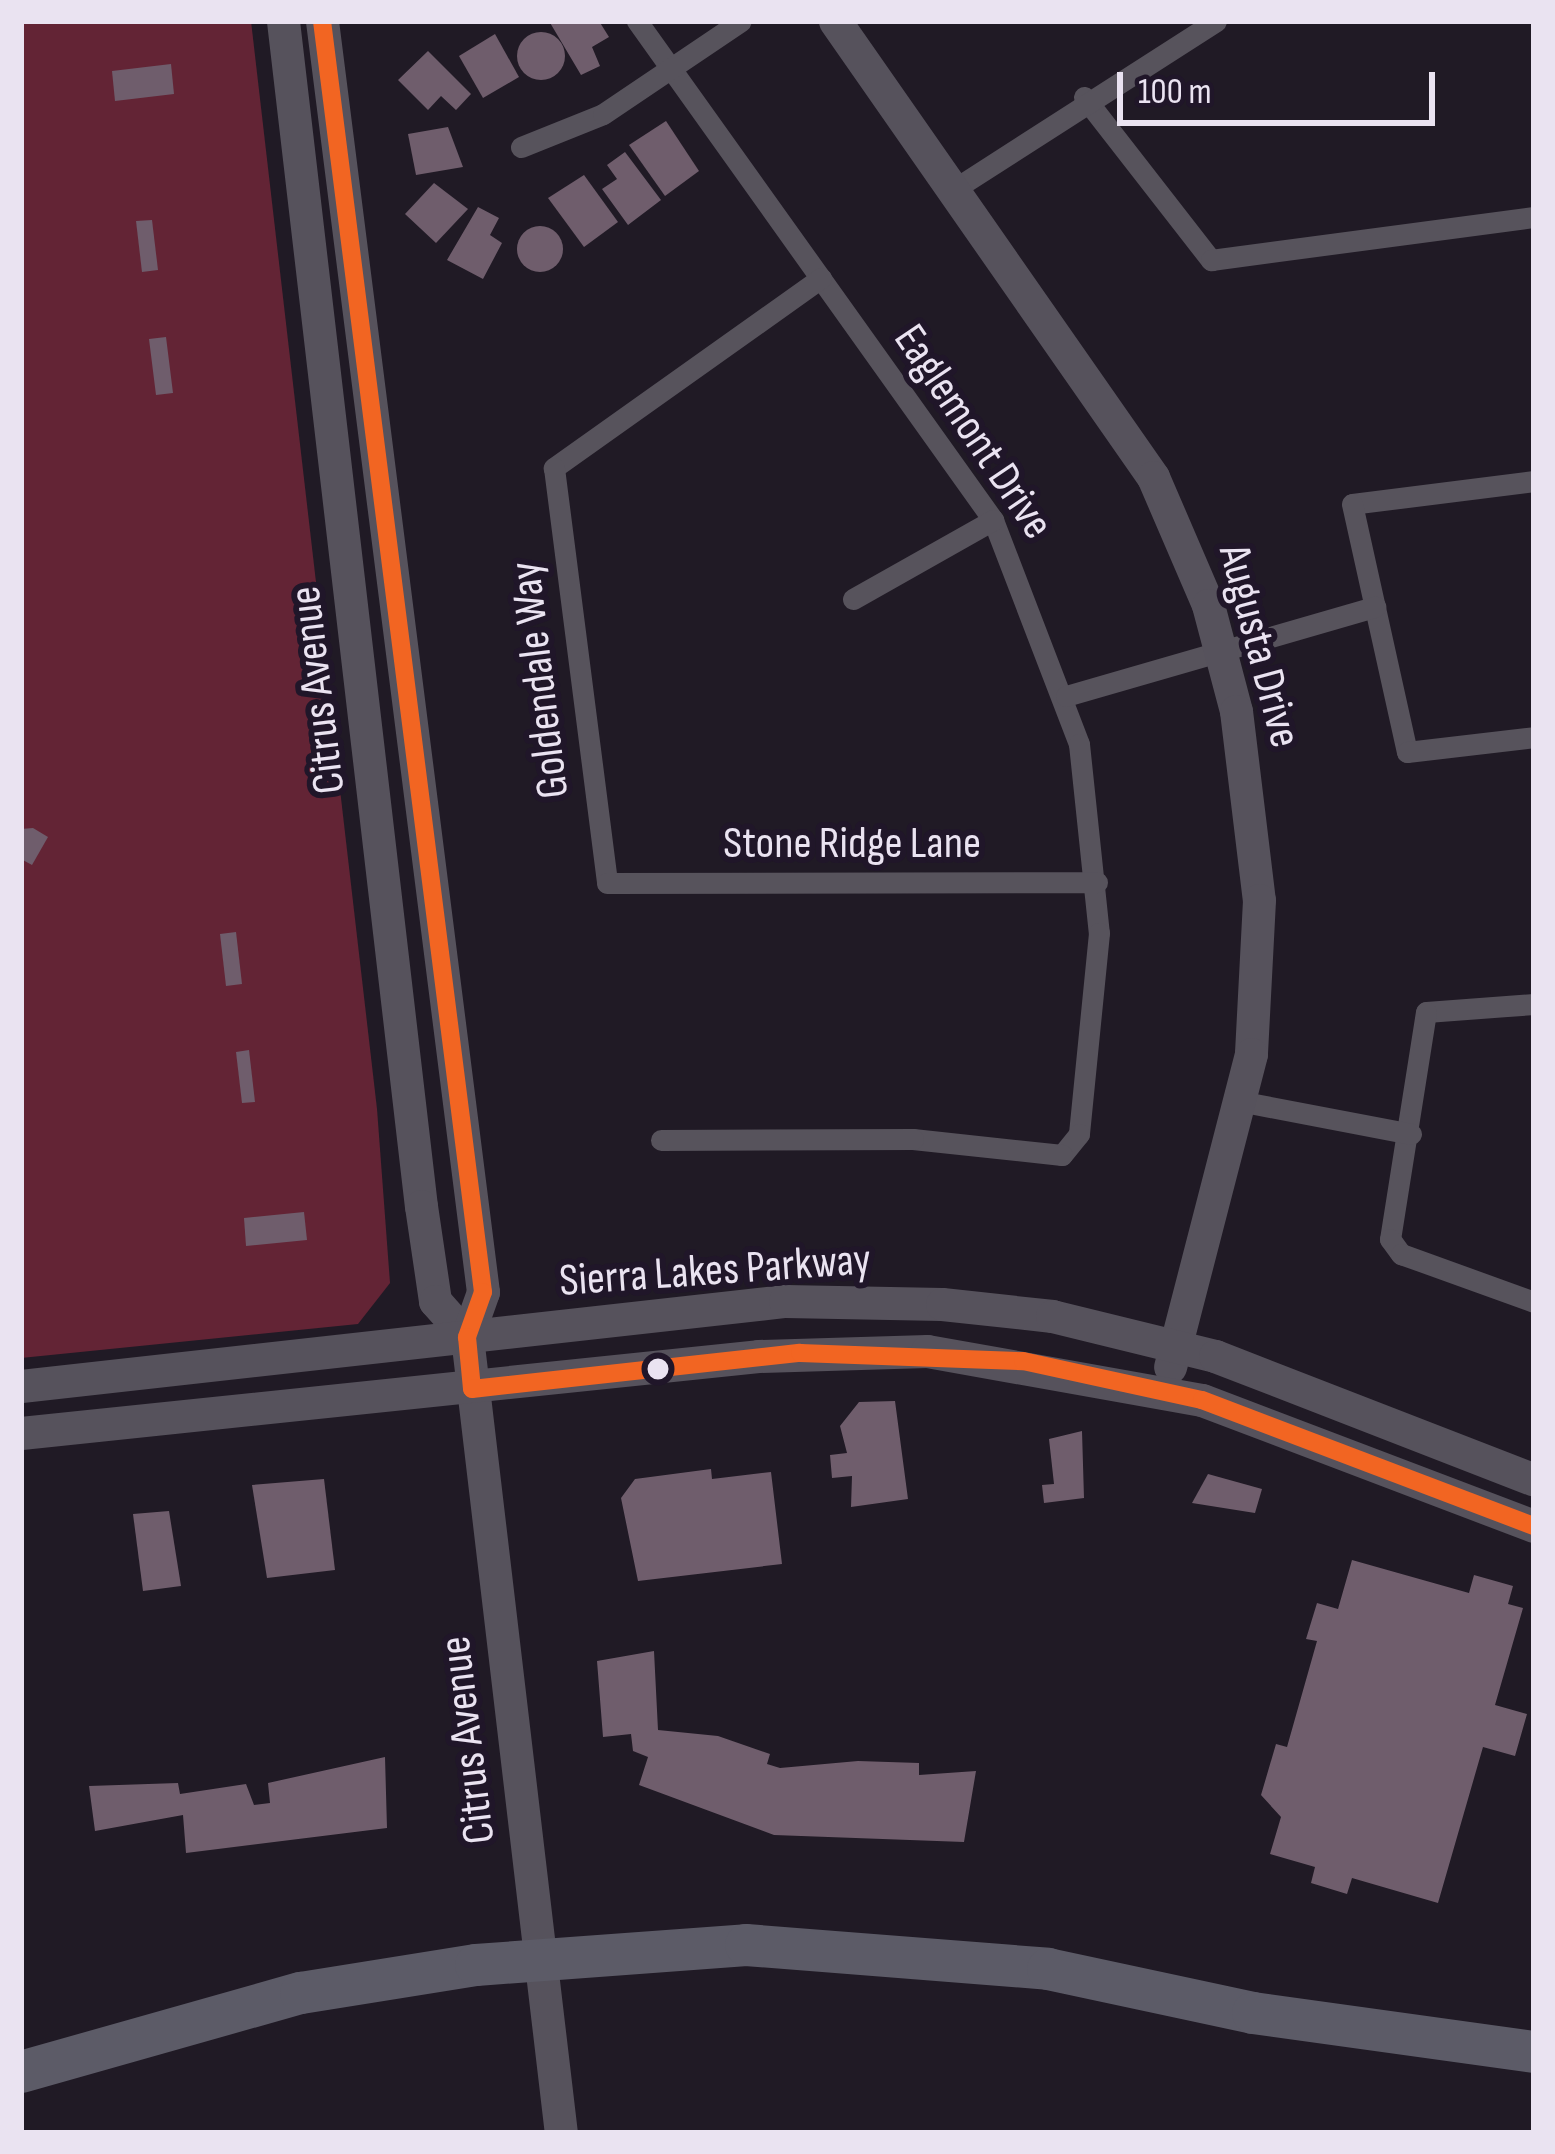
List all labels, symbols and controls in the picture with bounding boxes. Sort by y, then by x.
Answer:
scale bar [1123,48,1441,122]
text: 100 m [1138,71,1212,114]
street label: Eaglemont Drive [882,315,1064,549]
street label: Augusta Drive [1206,539,1312,753]
street label: Goldendale Way [499,559,581,801]
street label: Citrus Avenue [278,583,358,797]
street label: Stone Ridge Lane [723,817,981,871]
street label: Sierra Lakes Parkway [557,1233,873,1309]
unlabelled marker [647,1358,669,1380]
street label: Citrus Avenue [428,1633,508,1847]

